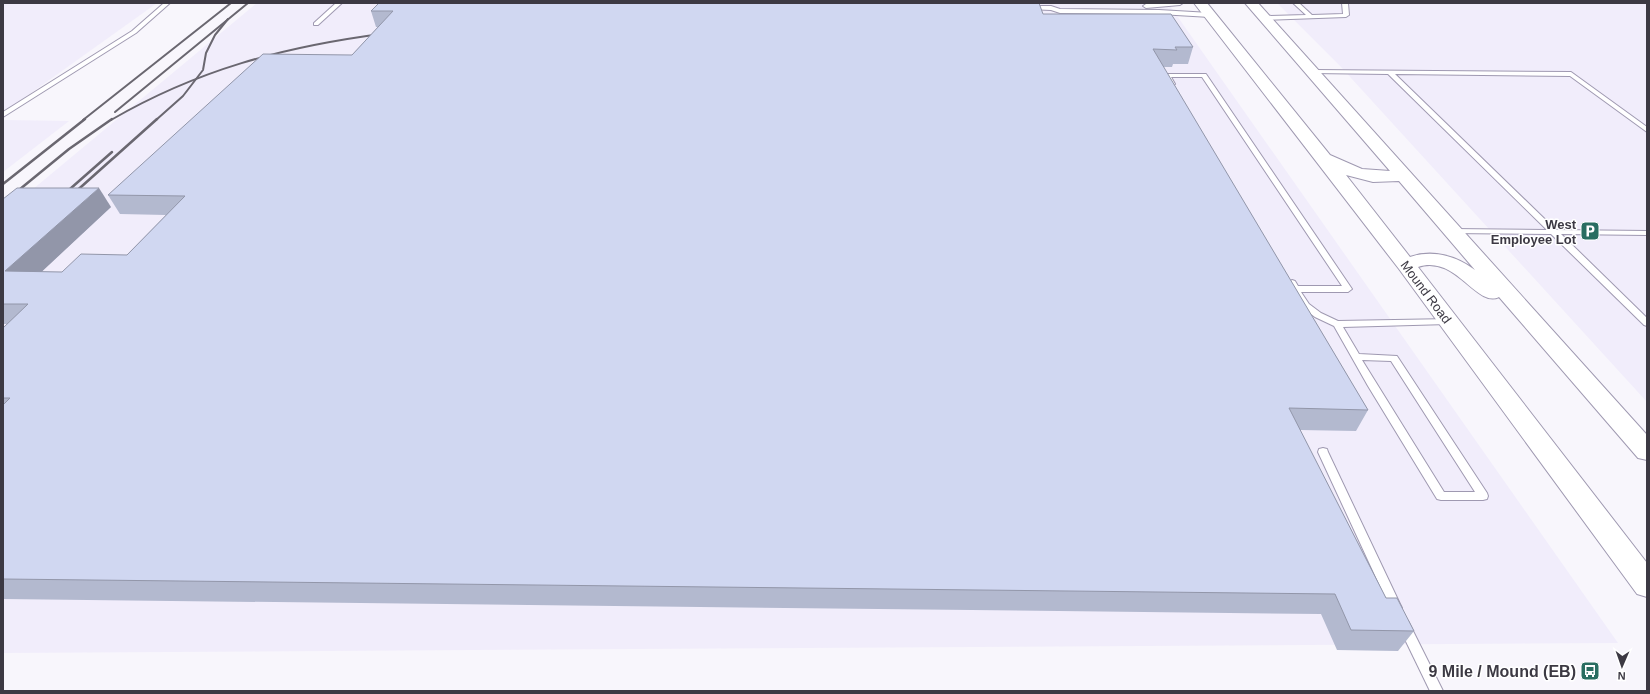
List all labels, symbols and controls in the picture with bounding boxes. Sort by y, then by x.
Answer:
place label: West Employee Lot [1491,217,1577,247]
parking icon: West Employee Lot [1579,220,1601,242]
street label: Mound Road [1398,258,1454,326]
north arrow [1602,646,1642,686]
bus stop icon: 9 Mile / Mound (EB) [1579,660,1601,682]
place label: 9 Mile / Mound (EB) [1428,663,1576,680]
text: N [1617,670,1626,682]

